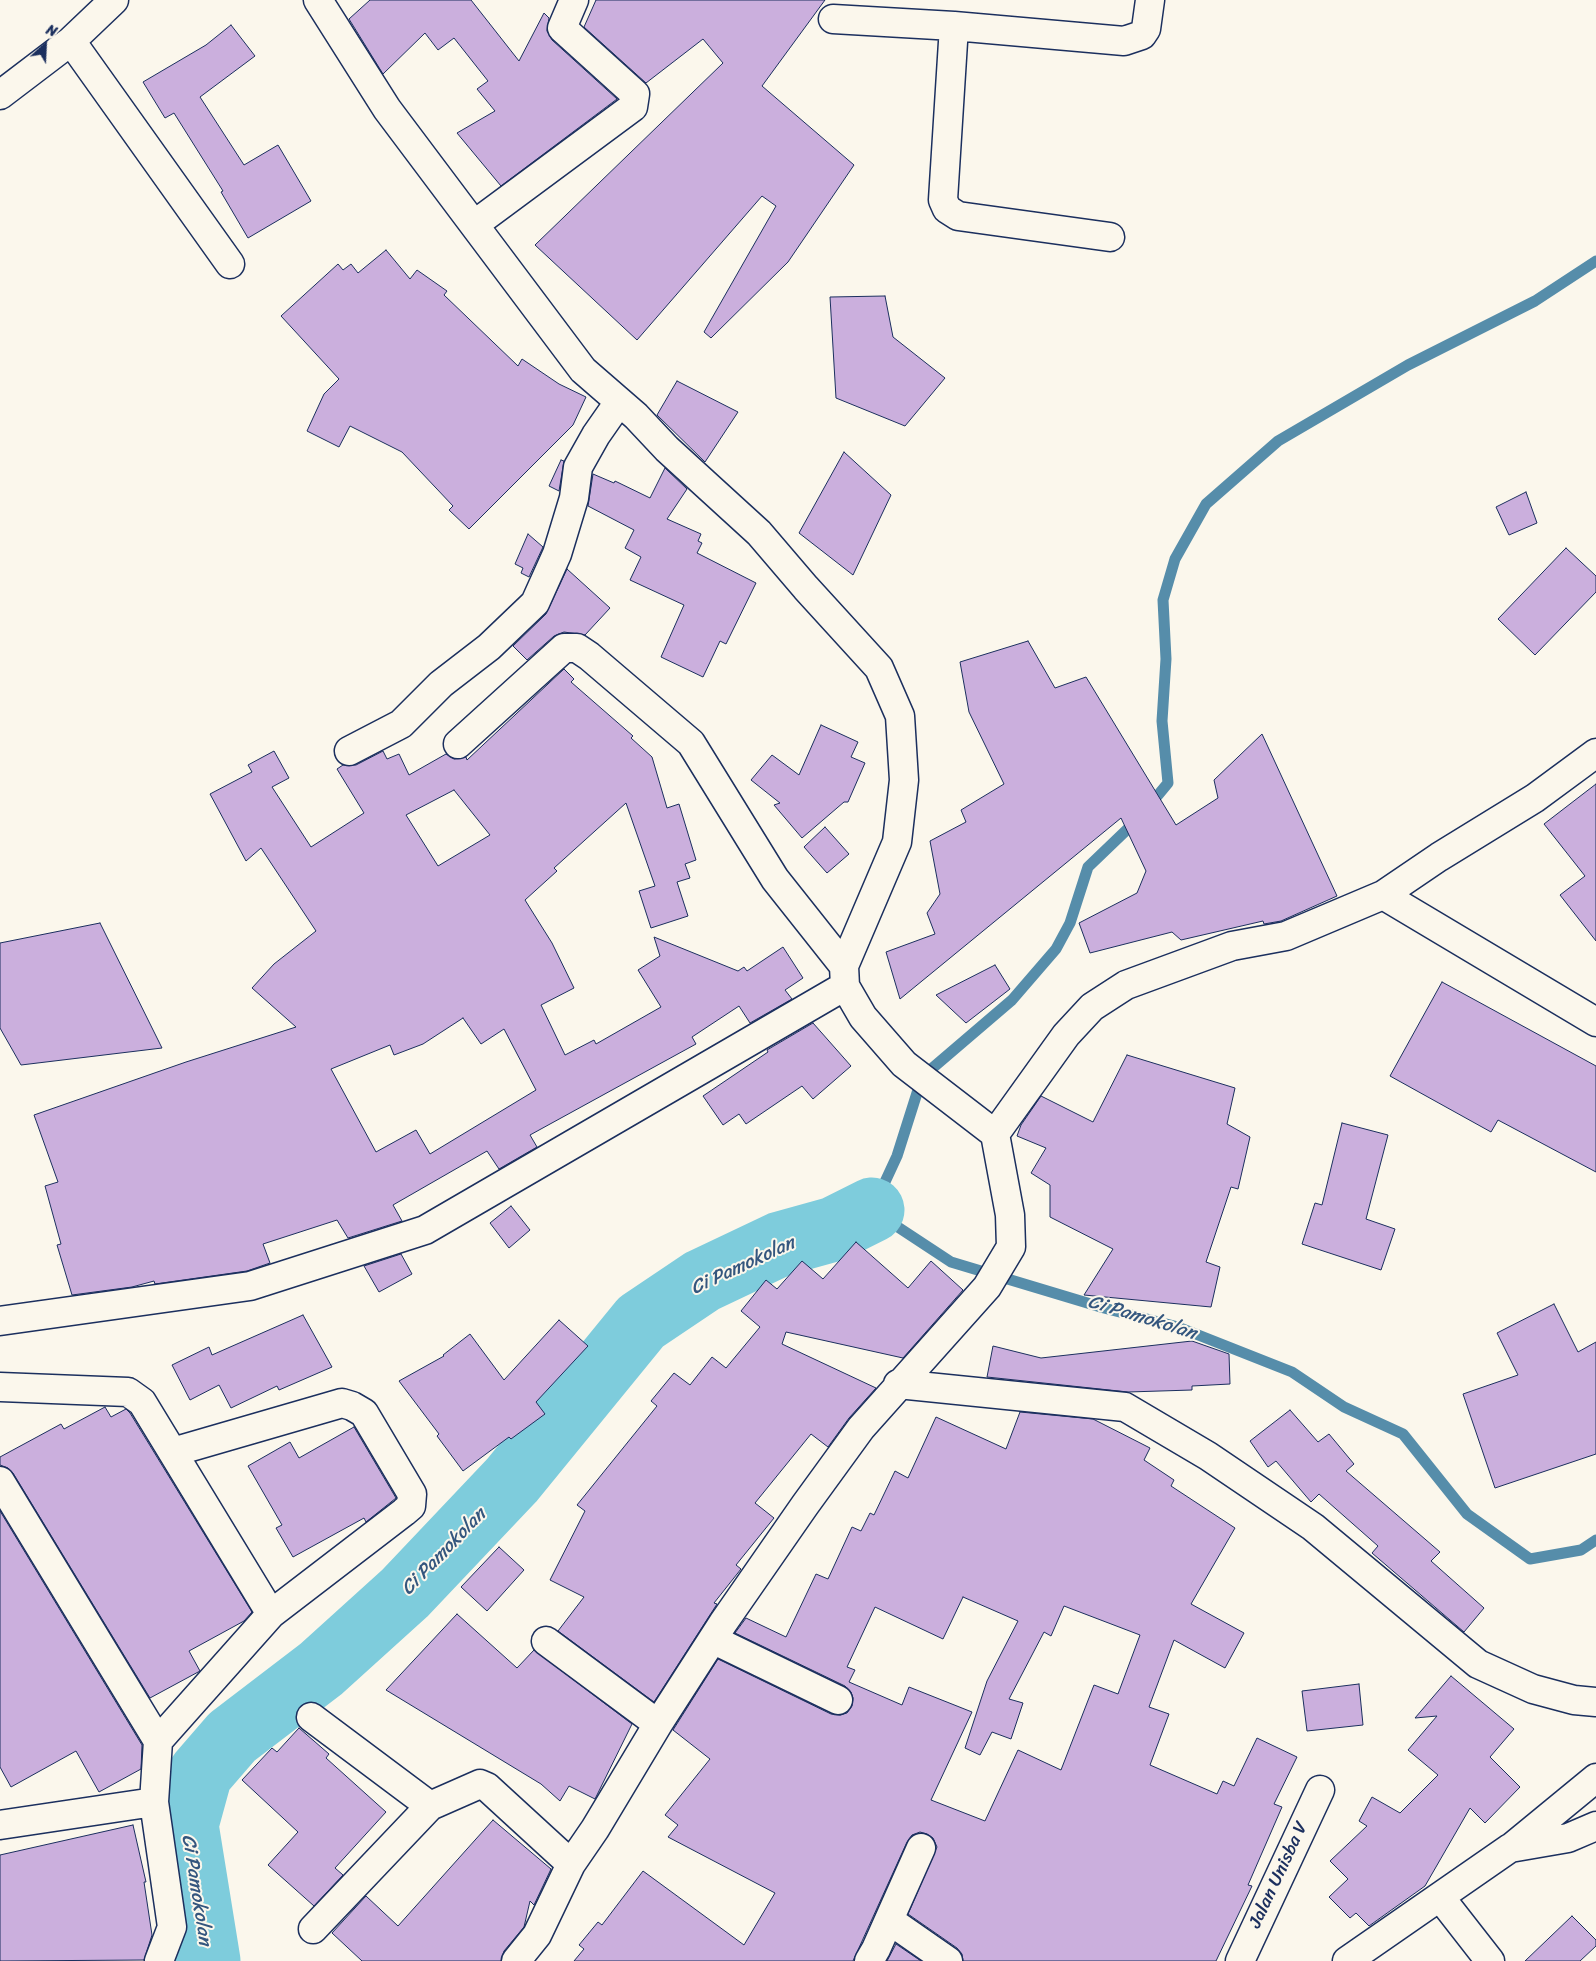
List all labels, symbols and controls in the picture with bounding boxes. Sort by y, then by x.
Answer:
text: N [42,18,61,44]
north arrow [20,20,70,70]
water label: Ci Pamokolan [687,1232,799,1300]
water label: Ci Pamokolan [1085,1291,1199,1345]
water label: Ci Pamokolan [397,1504,491,1600]
street label: Jalan Unisba V [1245,1818,1313,1932]
water label: Ci Pamokolan [176,1833,216,1947]

